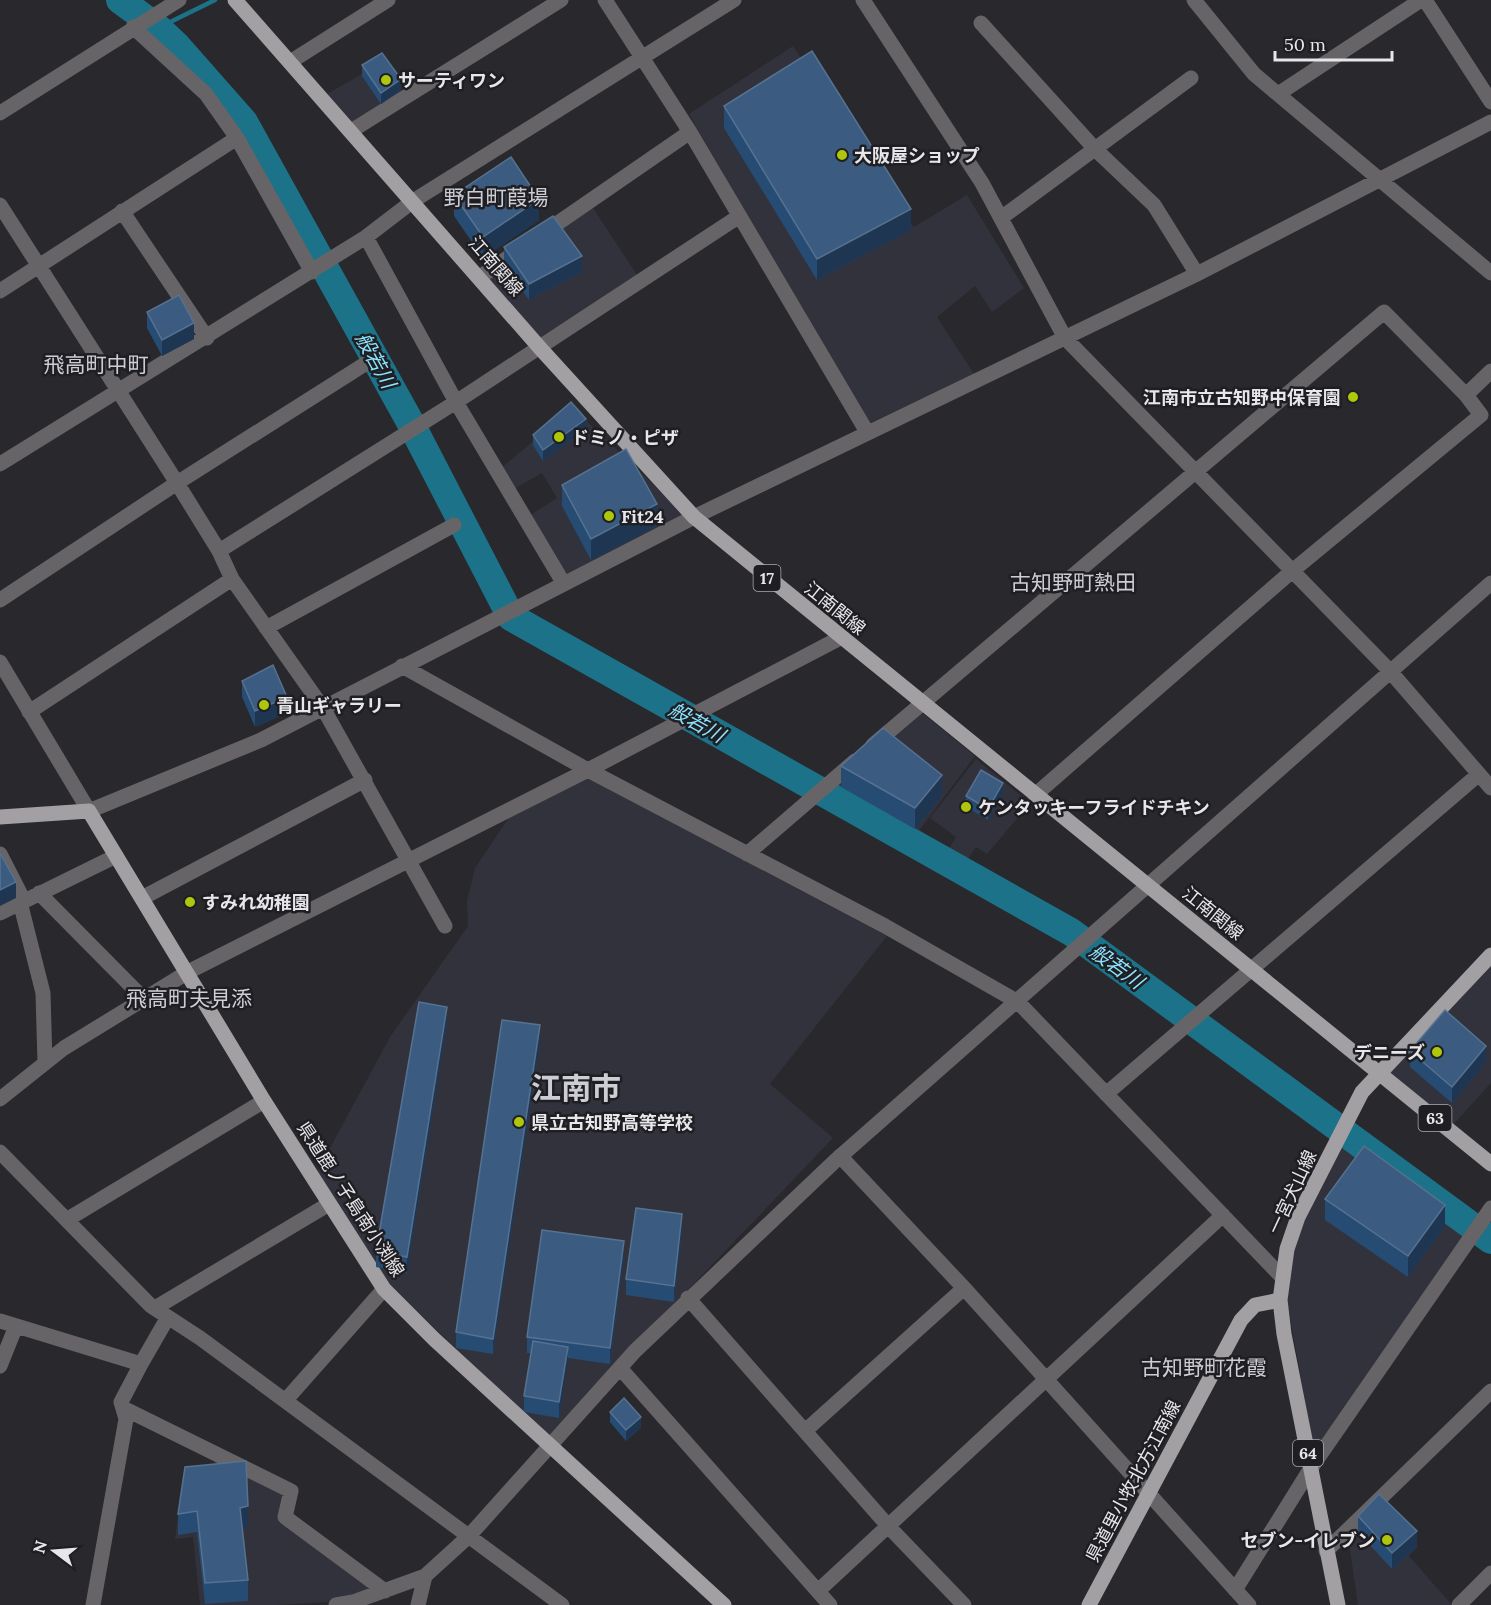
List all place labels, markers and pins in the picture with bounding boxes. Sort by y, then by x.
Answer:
place label: サーティワン [398,69,505,92]
marker: サーティワン [379,73,393,87]
place label: 大阪屋ショップ [854,144,980,167]
marker: 大阪屋ショップ [835,148,849,162]
place label: 江南市立古知野中保育園 [1143,386,1341,409]
marker: 江南市立古知野中保育園 [1346,390,1360,404]
place label: ドミノ・ピザ [571,426,679,449]
marker: ドミノ・ピザ [552,430,566,444]
place label: Fit24 [621,505,664,528]
marker: Fit24 [602,509,616,523]
place label: 青山ギャラリー [276,694,402,717]
marker: 青山ギャラリー [257,698,271,712]
place label: ケンタッキーフライドチキン [978,796,1210,819]
marker: ケンタッキーフライドチキン [959,800,973,814]
place label: すみれ幼稚園 [202,891,310,914]
marker: すみれ幼稚園 [183,895,197,909]
place label: デニーズ [1354,1041,1425,1064]
marker: デニーズ [1430,1045,1444,1059]
place label: 県立古知野高等学校 [531,1111,693,1134]
marker: 県立古知野高等学校 [512,1115,526,1129]
place label: セブン-イレブン [1241,1529,1375,1552]
marker: セブン-イレブン [1380,1533,1394,1547]

